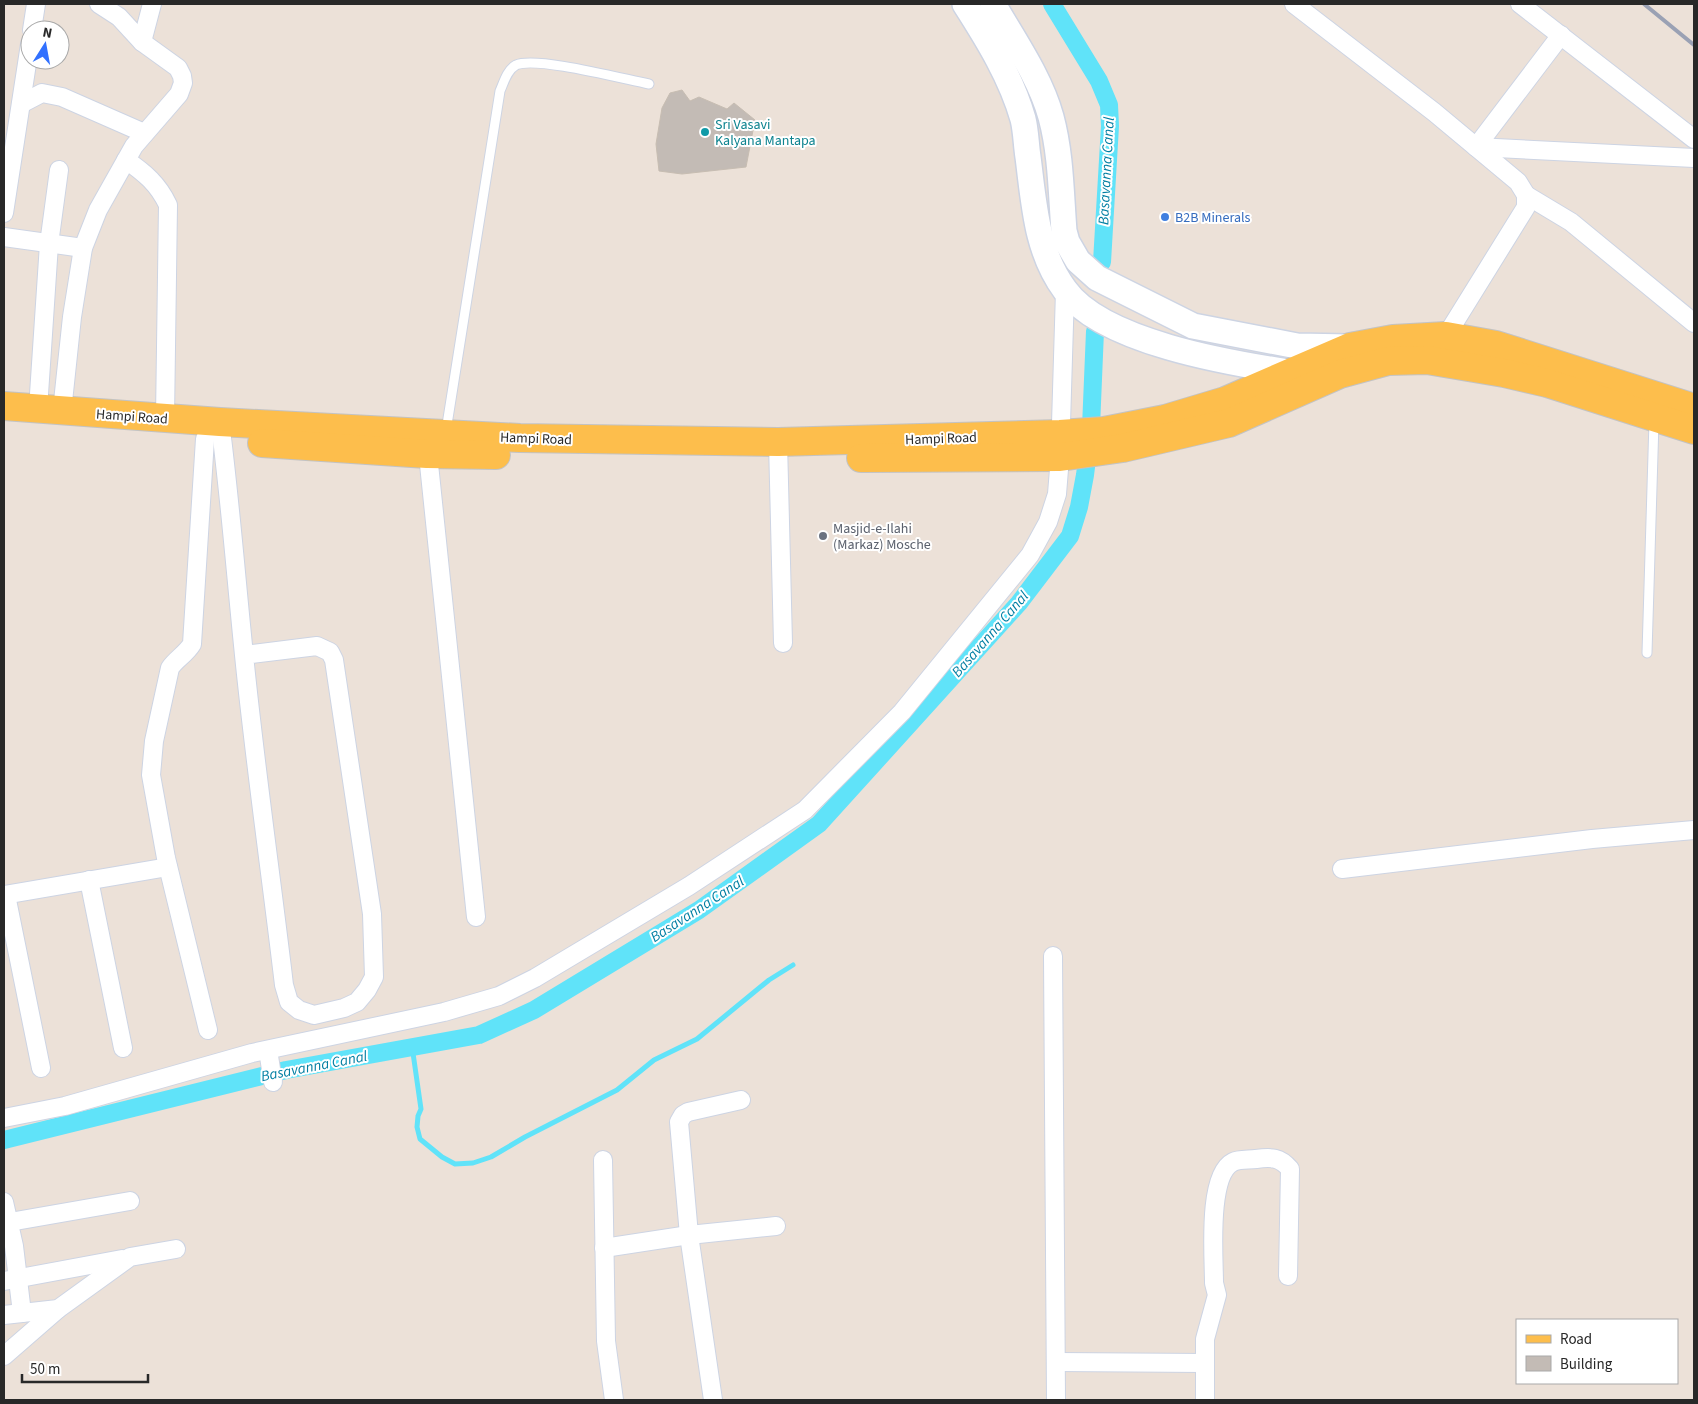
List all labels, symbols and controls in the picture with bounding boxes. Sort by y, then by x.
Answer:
north arrow [20,20,70,70]
text: N [41,23,54,44]
place label: Sri Vasavi Kalyana Mantapa [715,115,816,151]
water label: Basavanna Canal [1093,116,1120,226]
marker: Sri Vasavi Kalyana Mantapa [699,126,711,138]
place label: B2B Minerals [1175,208,1251,228]
marker: B2B Minerals [1159,211,1171,223]
street label: Hampi Road [95,405,168,429]
street label: Hampi Road [500,428,572,450]
street label: Hampi Road [905,428,977,450]
place label: Masjid-e-Ilahi (Markaz) Mosche [833,519,931,555]
marker: Masjid-e-Ilahi (Markaz) Mosche [817,530,829,542]
water label: Basavanna Canal [947,586,1034,682]
water label: Basavanna Canal [646,871,749,948]
water label: Basavanna Canal [259,1046,369,1087]
legend [1516,1319,1678,1384]
text: Road [1560,1329,1592,1350]
scale bar [22,1352,149,1384]
text: Building [1560,1354,1613,1375]
text: 50 m [30,1359,60,1380]

